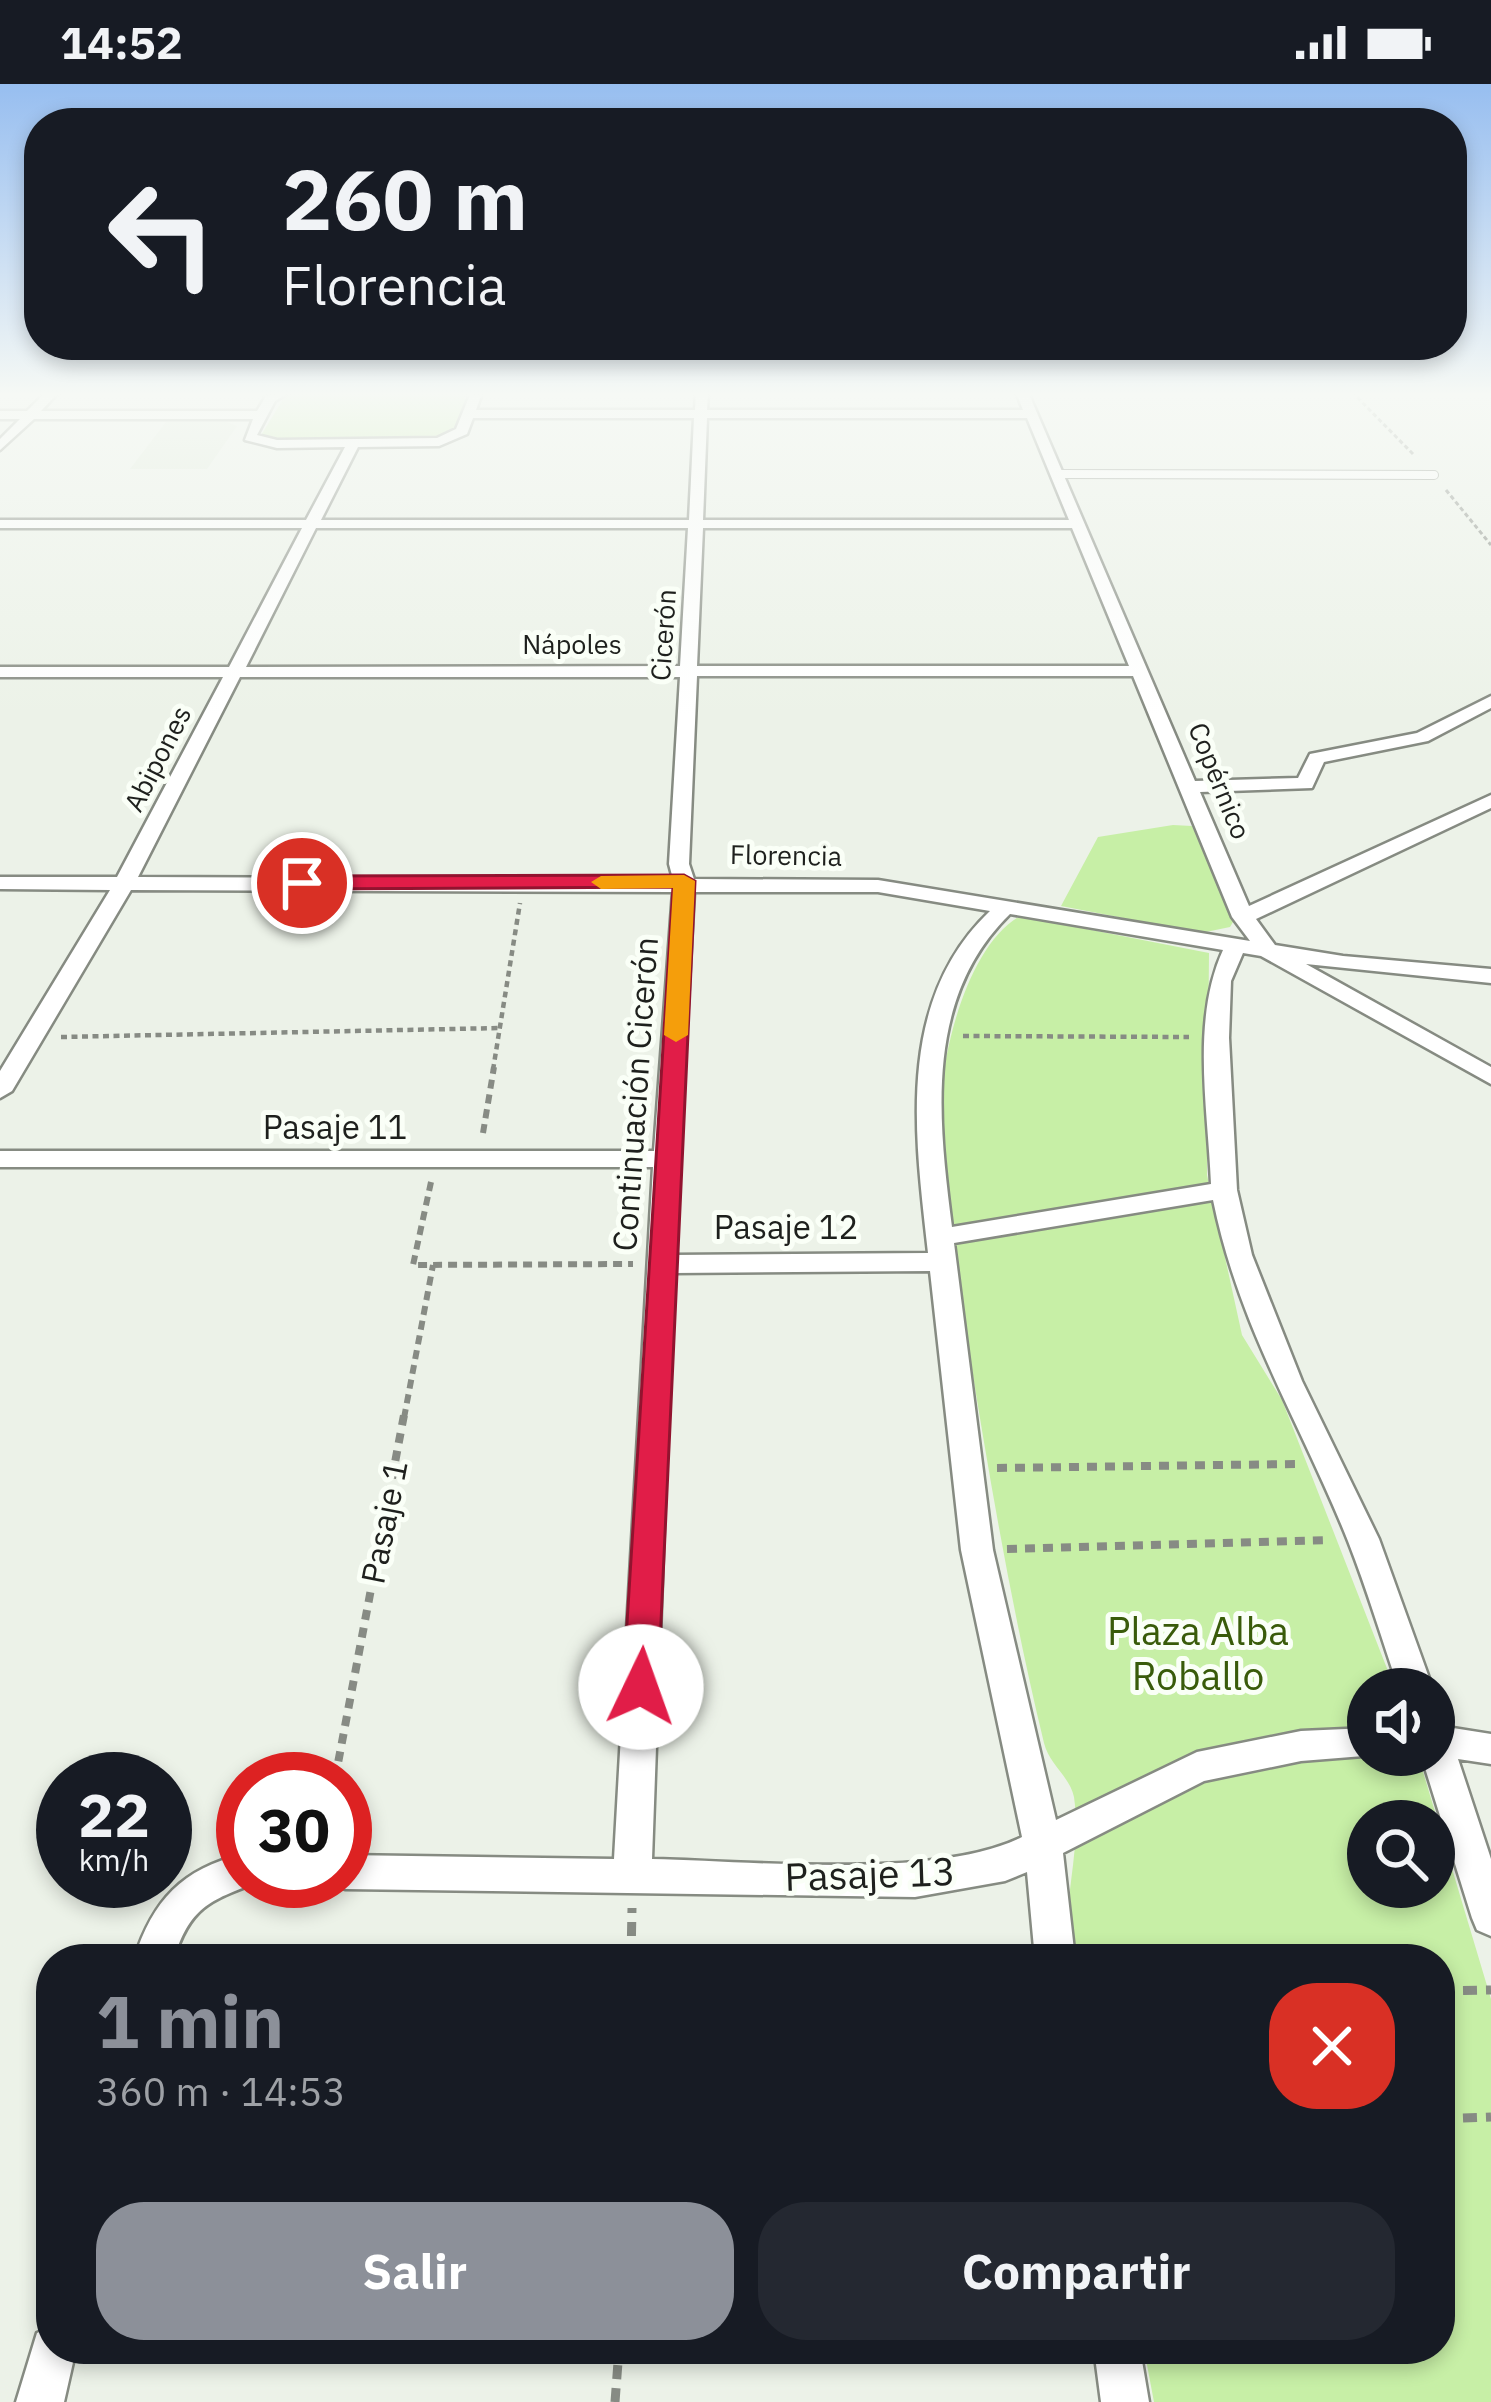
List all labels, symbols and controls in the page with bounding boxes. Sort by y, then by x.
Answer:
text: 14:52 [60,13,183,71]
text: 260 m [282,144,528,253]
icon: left [84,156,240,312]
text: Florencia [282,250,506,320]
street label: Cicerón [642,588,683,682]
street label: Nápoles [522,626,622,661]
street label: Abipones [115,700,198,817]
street label: Copérnico [1181,717,1260,844]
pin [251,832,353,934]
street label: Florencia [730,836,842,873]
icon: arrive [269,850,335,916]
street label: Continuación Cicerón [602,935,667,1253]
street label: Pasaje 11 [263,1105,407,1148]
street label: Pasaje 12 [714,1205,858,1248]
street label: Pasaje 1 [350,1456,417,1587]
park label: Plaza Alba Roballo [1107,1605,1289,1701]
position arrow [578,1624,704,1750]
map controls [1347,1668,1455,1908]
button: sound [1347,1668,1455,1776]
speed limit sign: 30 [216,1752,372,1908]
text: 22 [78,1775,150,1854]
button: search [1347,1800,1455,1908]
text: km/h [79,1840,149,1879]
street label: Pasaje 13 [784,1845,956,1902]
text: 1 min [96,1974,284,2068]
button: close [1269,1983,1395,2109]
text: 360 m · 14:53 [96,2066,346,2117]
button: Salir [96,2202,734,2340]
button: Compartir [758,2202,1395,2340]

